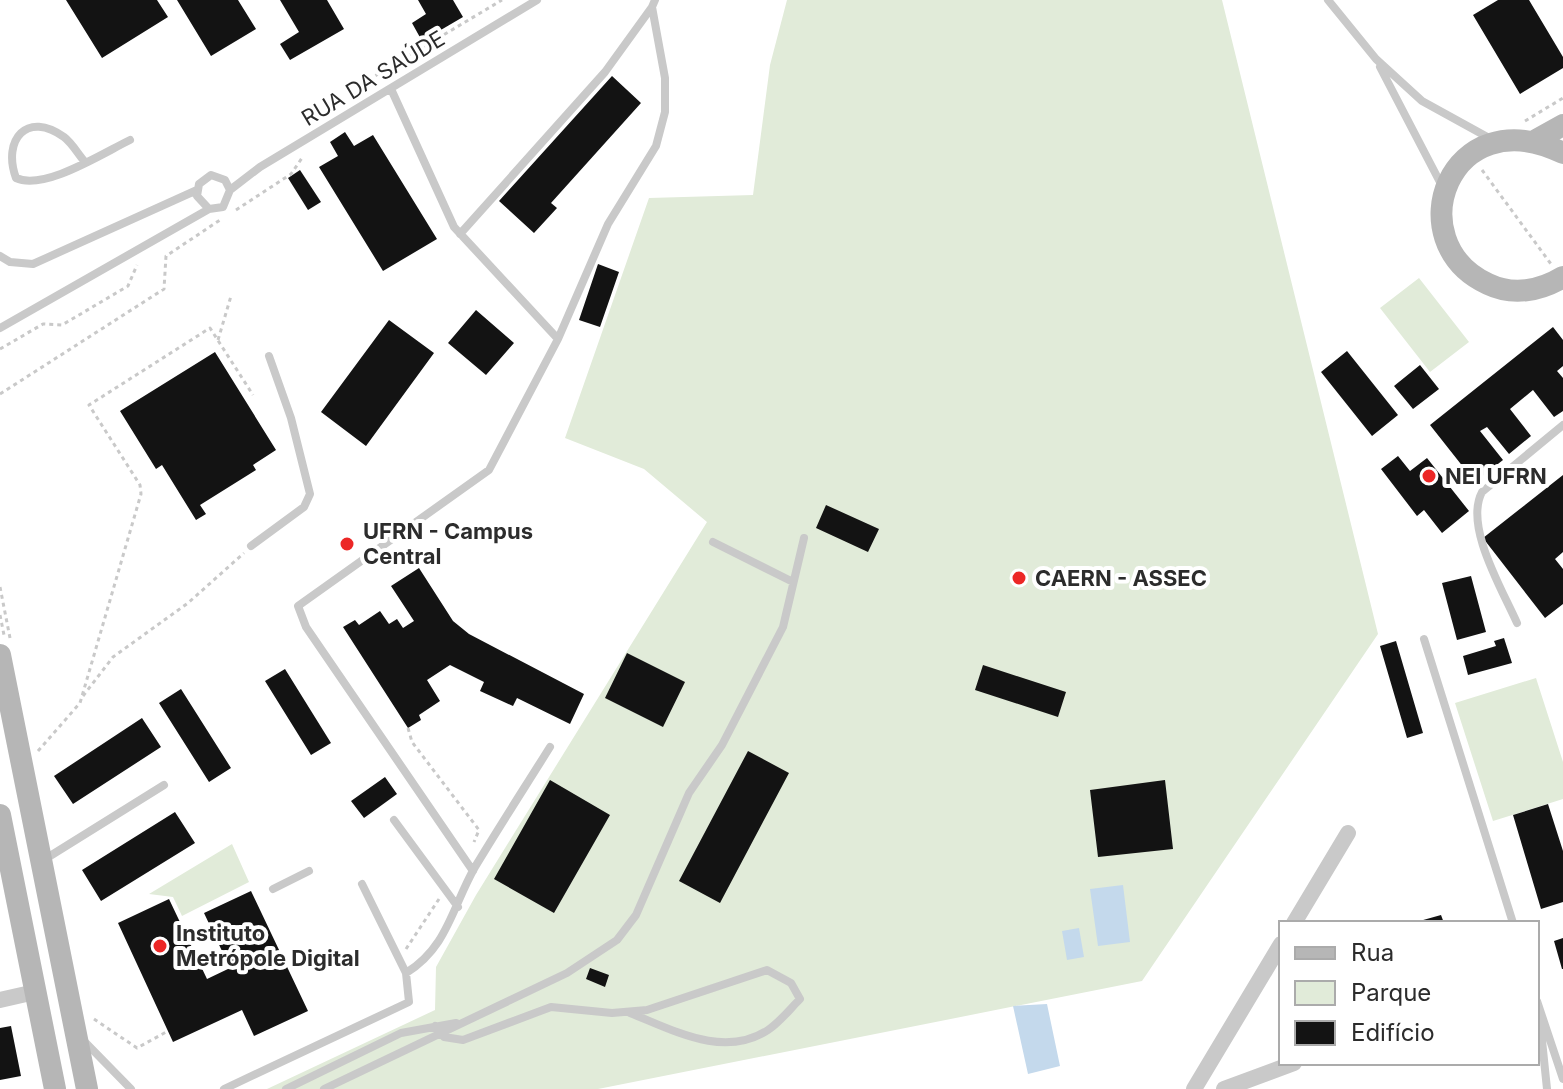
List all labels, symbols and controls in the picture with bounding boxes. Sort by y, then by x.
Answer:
street label: RUA DA SAÚDE [297,25,449,131]
place label: NEI UFRN [1445,463,1547,489]
marker: NEI UFRN [1420,467,1438,485]
place label: UFRN - Campus Central [363,518,533,569]
marker: UFRN - Campus Central [338,535,356,553]
place label: CAERN - ASSEC [1035,565,1207,591]
marker: CAERN - ASSEC [1010,569,1028,587]
place label: Instituto Metrópole Digital [176,920,360,971]
legend [1279,921,1539,1065]
marker: Instituto Metrópole Digital [151,937,169,955]
text: Rua [1351,938,1394,967]
text: Parque [1351,978,1431,1007]
text: Edifício [1351,1018,1435,1047]

